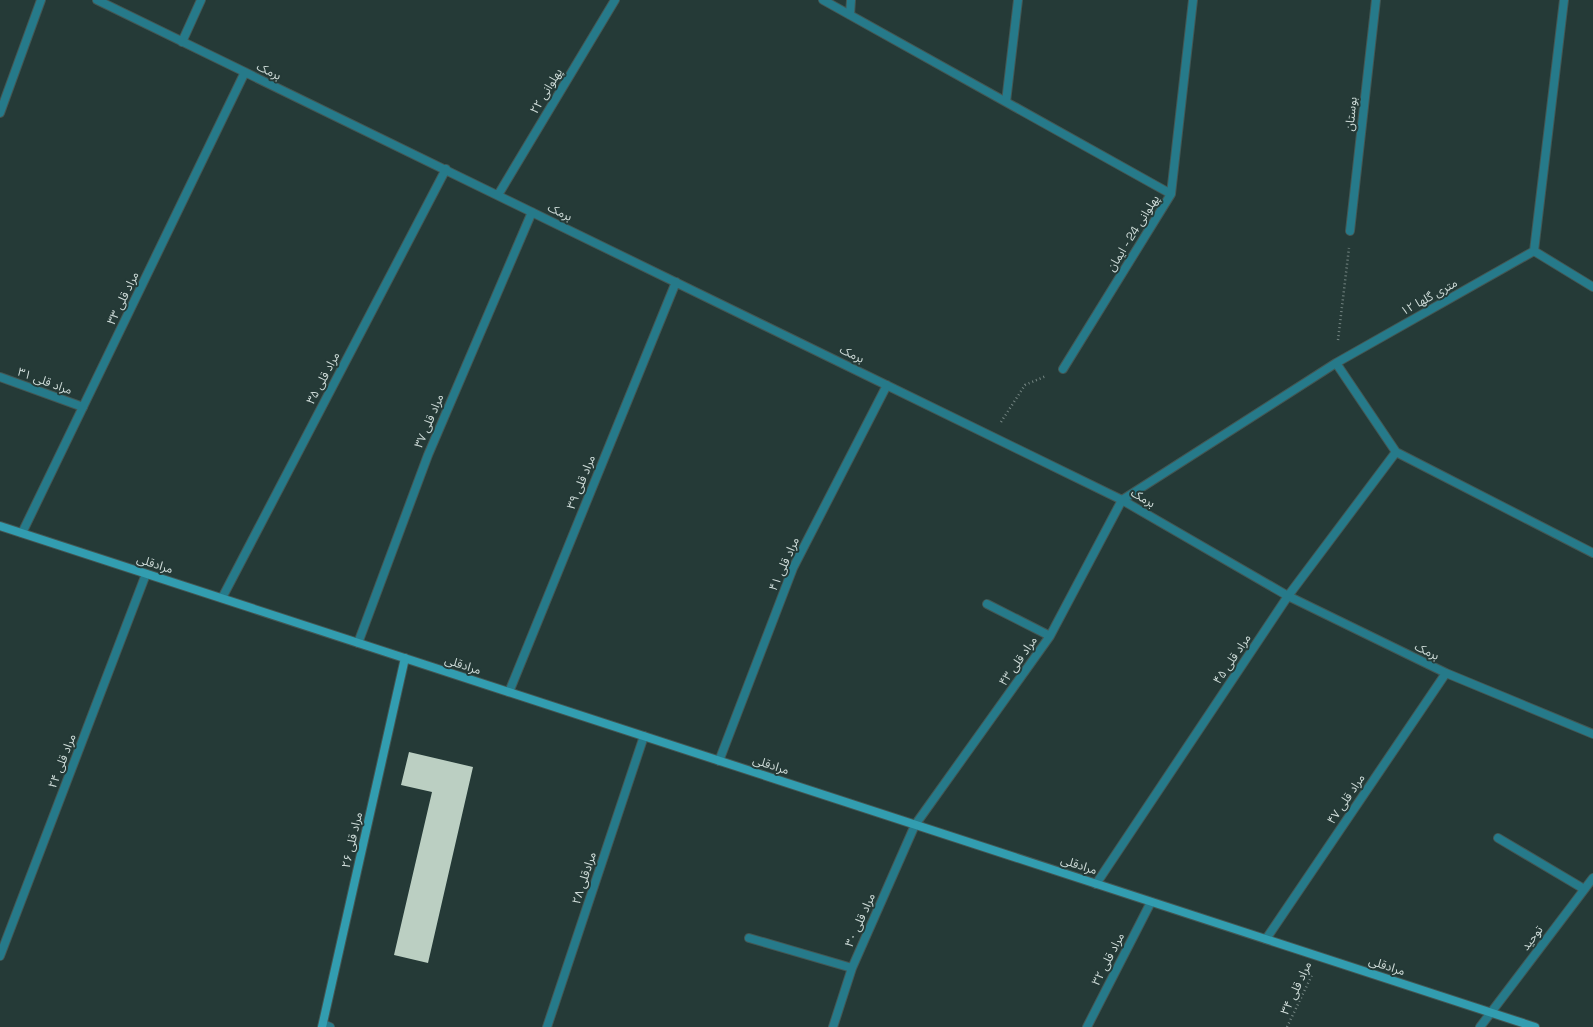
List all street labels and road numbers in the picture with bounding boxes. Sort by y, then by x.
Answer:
street label: برمک [254,58,284,84]
street label: پهلوانی ۲۲ [526,65,566,117]
street label: بوستان [1341,96,1361,132]
street label: پهلوانی 24 - ایمان [1103,192,1163,274]
street label: برمک [545,199,575,225]
street label: مراد قلی ۳۳ [103,269,143,327]
street label: ۱۲ متری گلها [1398,275,1460,319]
street label: برمک [837,341,867,367]
street label: مراد قلی ۳۵ [303,349,343,407]
street label: مراد قلی ۳۱ [15,364,75,398]
street label: مراد قلی ۳۷ [410,392,448,450]
street label: مراد قلی ۳۹ [563,453,599,511]
street label: برمک [1128,485,1158,511]
street label: مراد قلی ۴۱ [765,535,803,593]
street label: مرادقلی [135,551,175,577]
street label: مراد قلی ۴۵ [1209,631,1255,687]
street label: مراد قلی ۴۳ [995,633,1041,689]
street label: برمک [1412,638,1442,664]
street label: مرادقلی [443,652,483,678]
street label: مراد قلی ۲۴ [44,732,80,790]
street label: مرادقلی [751,752,791,778]
street label: مراد قلی ۴۷ [1323,771,1369,827]
street label: مراد قلی ۲۶ [338,810,366,870]
street label: مرادقلی ۲۸ [568,850,600,906]
street label: مرادقلی [1059,852,1099,878]
street label: مراد قلی ۳۰ [841,891,879,949]
street label: توحید [1517,922,1547,954]
street label: مراد قلی ۳۲ [1088,930,1128,988]
street label: مرادقلی [1367,953,1407,979]
street label: مراد قلی ۳۴ [1277,959,1315,1017]

